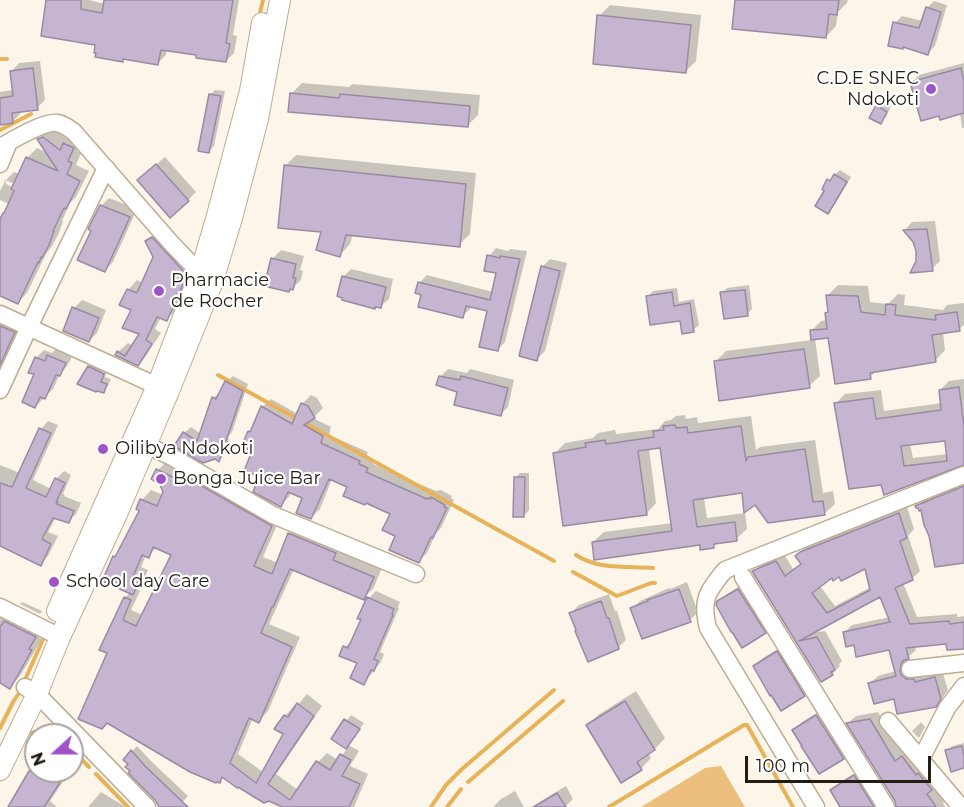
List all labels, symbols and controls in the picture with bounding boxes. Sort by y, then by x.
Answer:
place label: C.D.E SNEC Ndokoti [817,68,919,110]
marker: C.D.E SNEC Ndokoti [924,82,938,96]
place label: Pharmacie de Rocher [171,270,269,312]
marker: Pharmacie de Rocher [152,284,166,298]
place label: Oilibya Ndokoti [115,438,253,460]
marker: Oilibya Ndokoti [96,442,110,456]
place label: Bonga Juice Bar [173,468,321,490]
marker: Bonga Juice Bar [154,472,168,486]
place label: School day Care [66,571,209,593]
marker: School day Care [47,575,61,589]
north arrow [24,723,84,783]
scale bar [748,744,934,782]
text: N [27,749,50,768]
text: 100 m [756,755,810,777]

